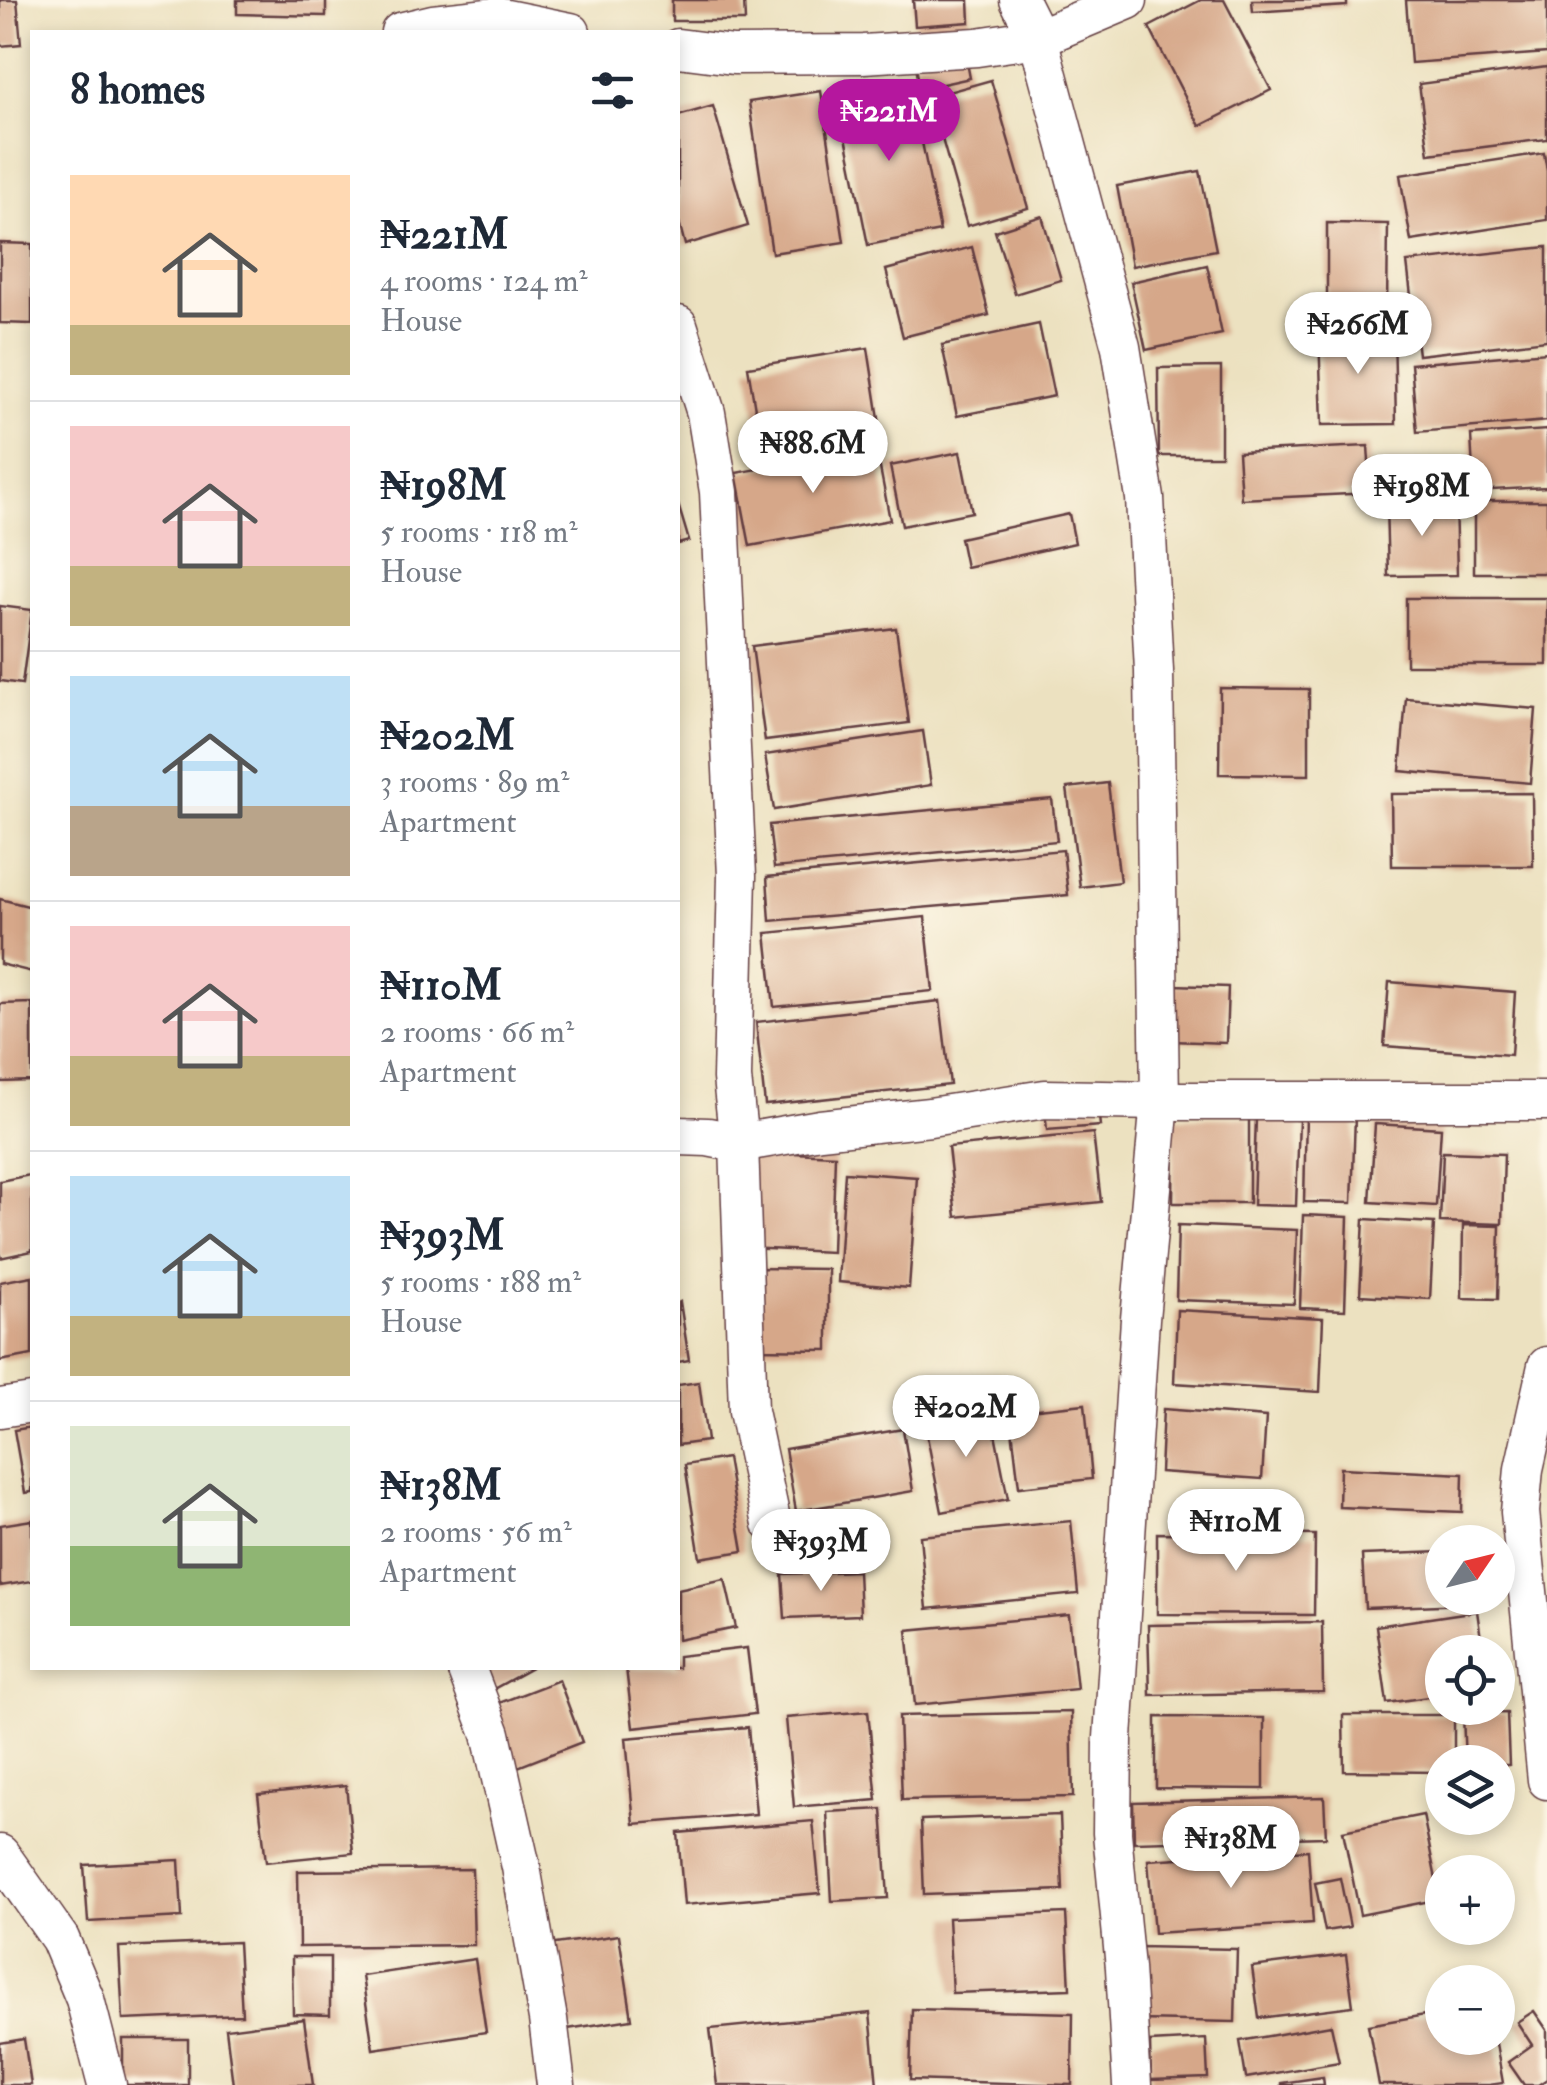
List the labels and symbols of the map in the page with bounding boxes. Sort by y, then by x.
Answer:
pin: ₦221M [819,79,959,164]
pin: ₦266M [1288,292,1428,377]
pin: ₦88.6M [732,411,894,496]
pin: ₦198M [1352,454,1492,539]
pin: ₦202M [896,1375,1036,1460]
pin: ₦110M [1166,1489,1306,1574]
pin: ₦393M [751,1509,891,1594]
north arrow [1425,1525,1515,1615]
pin: ₦138M [1161,1806,1301,1891]

